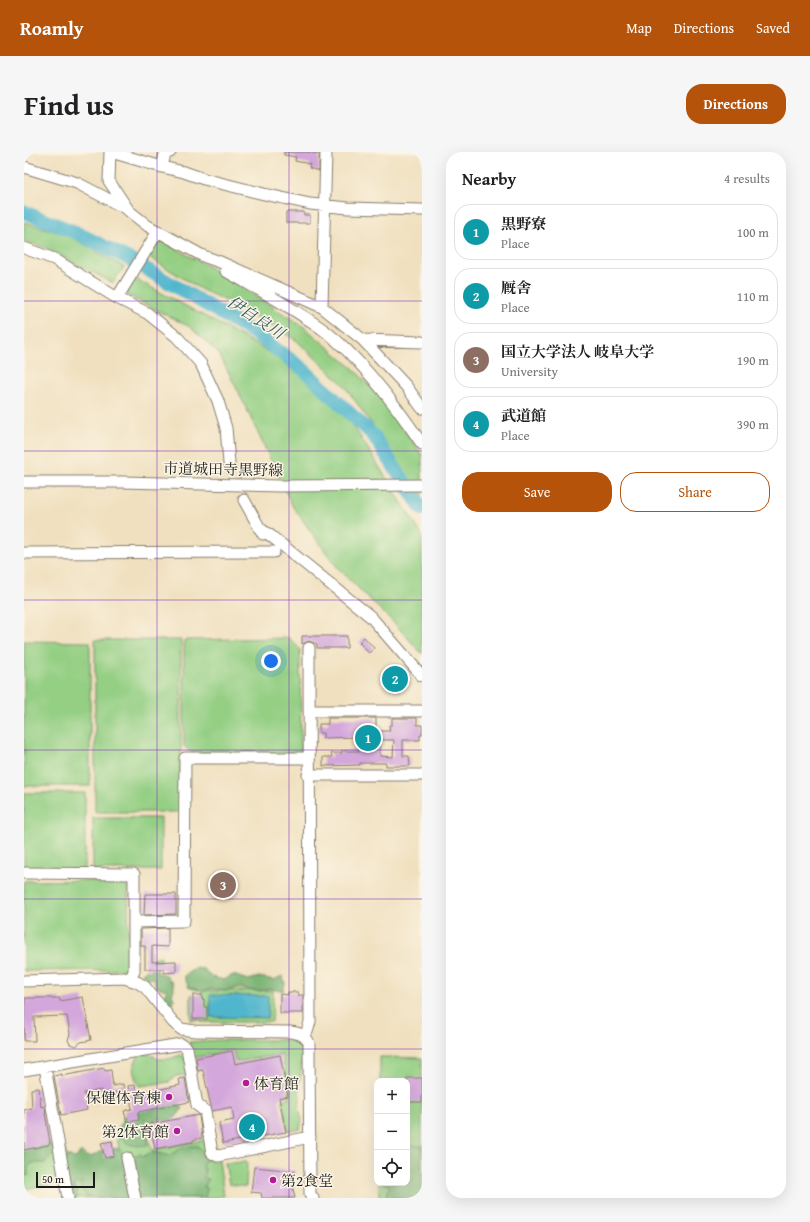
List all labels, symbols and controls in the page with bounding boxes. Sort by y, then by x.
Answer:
text: Roamly [20,14,84,42]
text: Map [626,18,652,38]
text: Directions [674,18,734,38]
text: Saved [756,18,790,38]
text: Find us [24,84,114,125]
button: Directions [686,84,786,124]
text: Nearby [462,166,516,191]
text: 4 results [724,169,770,188]
text: 黒野寮 [501,213,546,234]
text: 1 [473,223,479,242]
text: 100 m [737,223,769,242]
text: Place [501,234,530,253]
text: 厩舎 [501,277,531,298]
text: 2 [473,287,479,306]
text: 110 m [737,287,769,306]
water label: 伊自良川 [223,290,291,346]
text: Place [501,298,530,317]
text: 国立大学法人 岐阜大学 [501,341,654,362]
text: 3 [473,351,479,370]
text: 190 m [737,351,769,370]
text: University [501,362,558,381]
text: 武道館 [501,405,546,426]
text: 4 [473,415,479,434]
text: 390 m [737,415,769,434]
text: Place [501,426,530,445]
street label: 市道城田寺黒野線 [163,457,283,481]
button: Save [462,472,612,512]
button: Share [620,472,770,512]
your location [261,651,281,671]
pin: 2 [382,664,408,694]
pin: 1 [355,723,381,753]
pin: 3 [210,870,236,900]
place label: 体育館 [254,1073,299,1094]
marker: 体育館 [241,1078,251,1088]
map controls [374,1078,410,1186]
button: + [374,1078,410,1114]
place label: 保健体育棟 [86,1087,161,1108]
marker: 保健体育棟 [164,1092,174,1102]
pin: 4 [239,1112,265,1142]
button: − [374,1114,410,1150]
place label: 第2体育館 [102,1121,169,1142]
marker: 第2体育館 [172,1126,182,1136]
button: locate [374,1150,410,1186]
scale bar [36,1170,95,1189]
place label: 第2食堂 [281,1170,333,1191]
text: 50 m [42,1171,64,1187]
marker: 第2食堂 [268,1175,278,1185]

